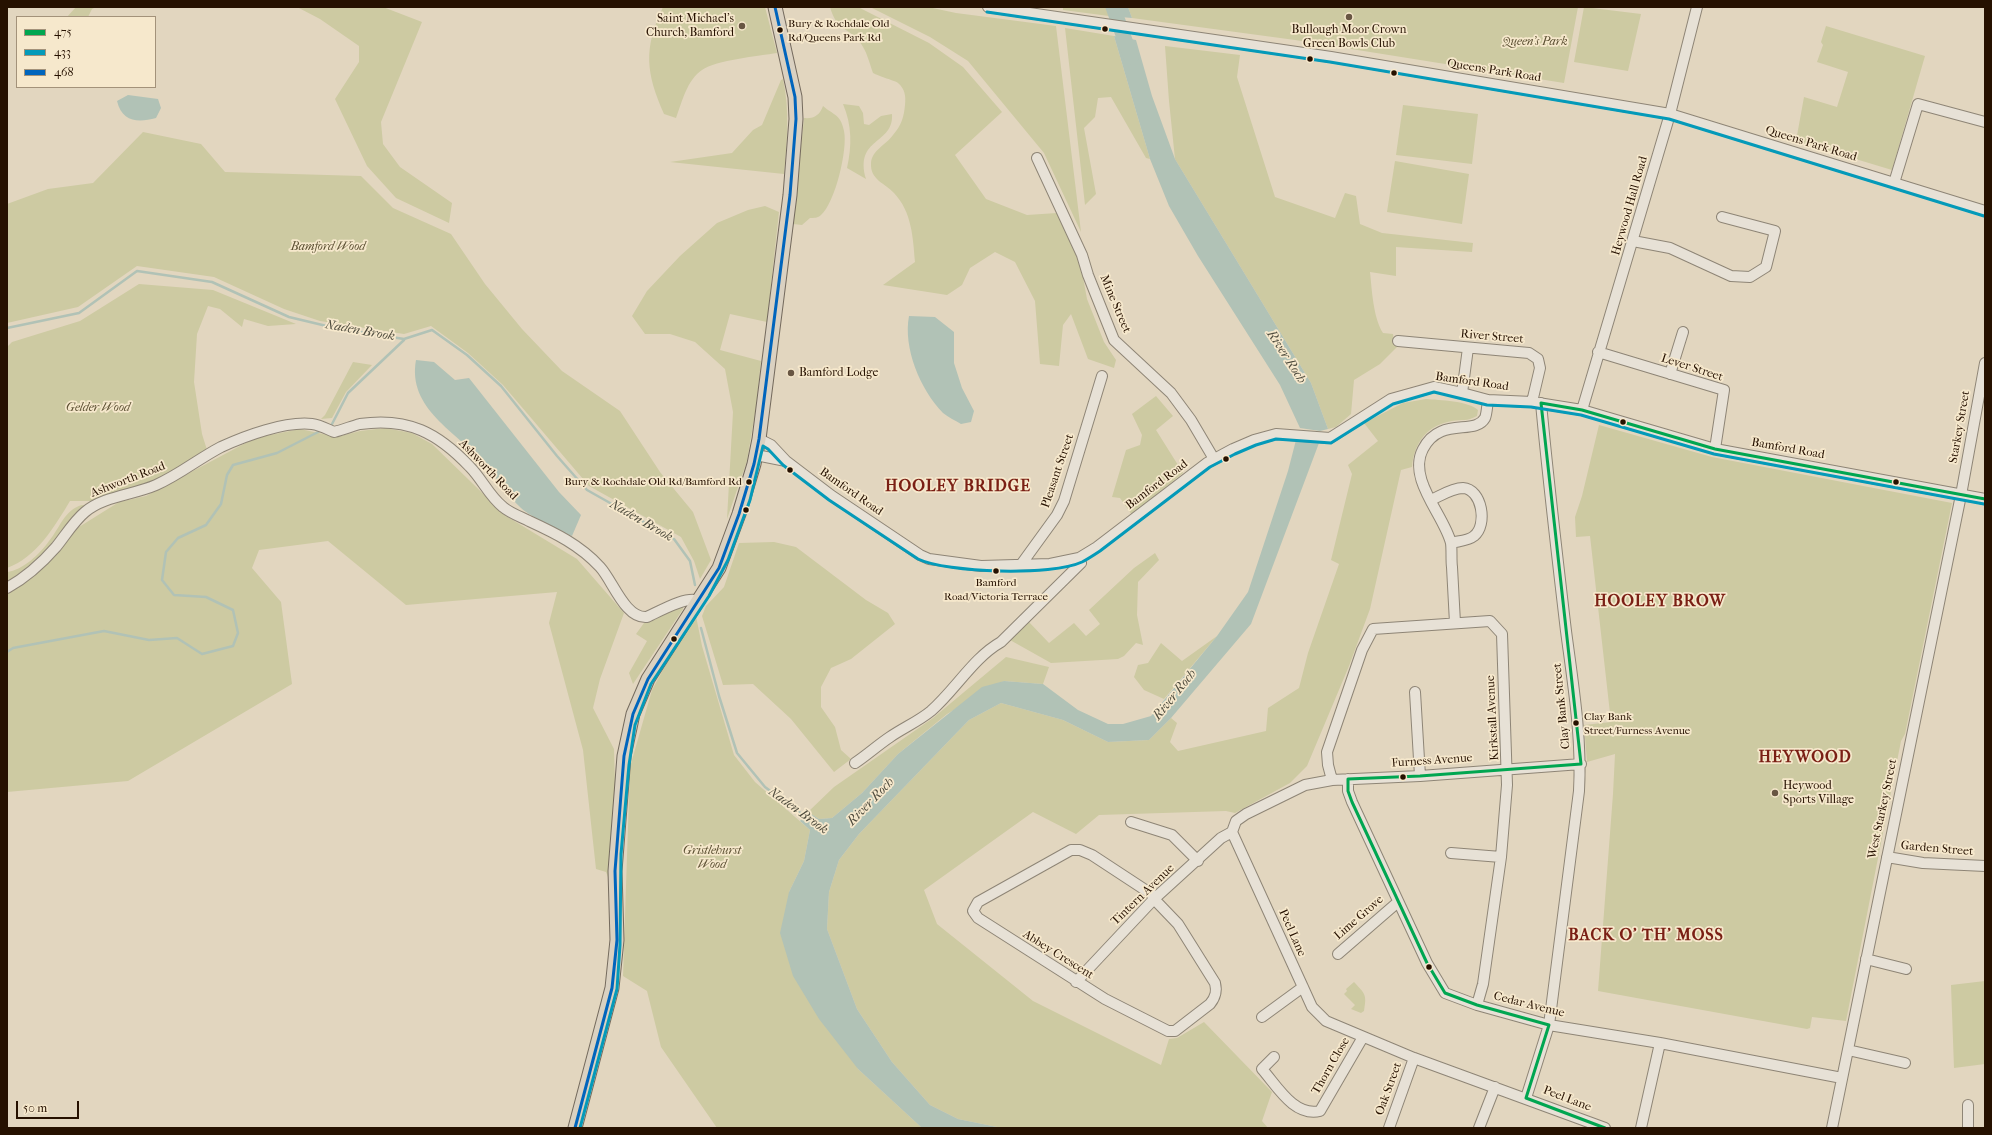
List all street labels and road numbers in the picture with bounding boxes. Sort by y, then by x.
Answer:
street label: Queens Park Road [1446,56,1542,86]
street label: Queens Park Road [1763,123,1859,165]
street label: Heywood Hall Road [1609,155,1651,257]
street label: Mine Street [1096,273,1134,335]
street label: River Street [1460,327,1524,347]
street label: Lever Street [1659,351,1725,385]
street label: Bamford Road [1434,370,1510,394]
street label: Starkey Street [1947,390,1973,464]
street label: Pleasant Street [1039,432,1077,510]
street label: Bamford Road [1750,435,1826,463]
street label: Ashworth Road [455,437,521,503]
street label: Bamford Road [1123,457,1191,513]
street label: Ashworth Road [89,459,167,501]
street label: Bamford Road [817,465,885,519]
street label: Clay Bank Street [1550,662,1574,750]
street label: Kirkstall Avenue [1484,675,1502,761]
street label: Furness Avenue [1391,751,1473,771]
street label: West Starkey Street [1865,758,1901,860]
street label: Garden Street [1900,839,1974,859]
street label: Tintern Avenue [1109,861,1177,929]
street label: Lime Grove [1332,893,1386,943]
street label: Peel Lane [1275,907,1309,959]
street label: Abbey Crescent [1020,927,1096,983]
street label: Cedar Avenue [1492,989,1566,1021]
street label: Thorn Close [1309,1035,1353,1097]
street label: Oak Street [1373,1060,1405,1118]
street label: Peel Lane [1541,1083,1593,1115]

